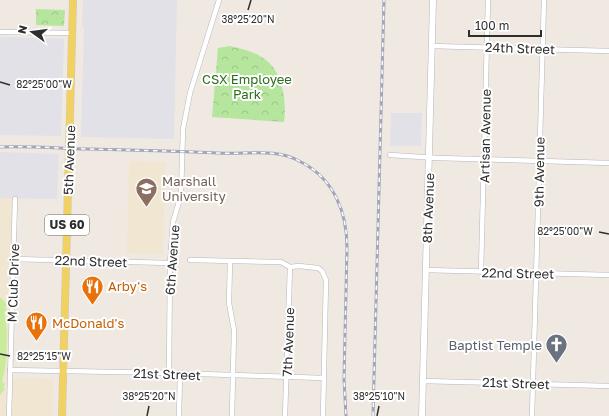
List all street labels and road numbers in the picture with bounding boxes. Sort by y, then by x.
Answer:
street label: 24th Street [485,39,555,57]
street label: Artisan Avenue [476,89,494,183]
street label: 5th Avenue [60,125,78,195]
street label: 9th Avenue [530,137,548,207]
street label: 8th Avenue [419,173,437,243]
road number: US 60 [45,215,89,235]
street label: 6th Avenue [162,224,182,296]
street label: M Club Drive [4,243,22,323]
street label: 22nd Street [54,252,128,270]
street label: 22nd Street [481,264,555,282]
street label: 7th Avenue [279,307,297,377]
street label: 21st Street [133,365,201,383]
street label: 21st Street [482,374,550,392]

